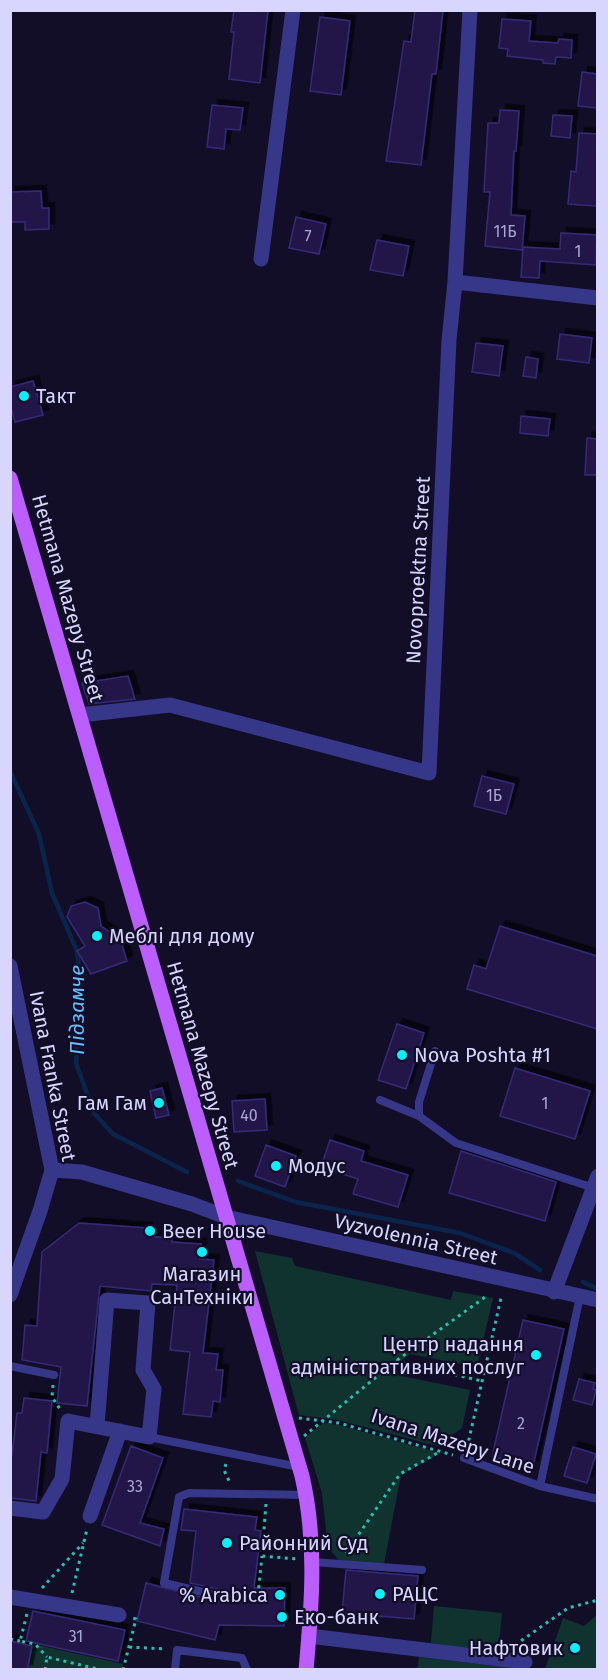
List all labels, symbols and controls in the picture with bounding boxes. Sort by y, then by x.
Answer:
house number: 11Б [494,222,516,241]
house number: 7 [304,227,312,246]
house number: 1 [575,242,581,261]
place label: Такт [36,384,77,408]
marker: Такт [17,389,31,403]
street label: Novoproektna Street [401,475,435,664]
street label: Hetmana Mazepy Street [27,491,109,705]
house number: 1Б [486,786,502,805]
place label: Меблі для дому [109,924,255,948]
marker: Меблі для дому [90,929,104,943]
street label: Hetmana Mazepy Street [162,958,244,1172]
water label: Підзамче [64,965,90,1055]
street label: Ivana Franka Street [25,989,81,1164]
place label: Nova Poshta #1 [414,1043,551,1067]
marker: Nova Poshta #1 [395,1048,409,1062]
place label: Гам Гам [77,1091,147,1115]
house number: 1 [542,1094,548,1113]
marker: Гам Гам [152,1096,166,1110]
house number: 40 [240,1106,258,1125]
place label: Модус [288,1154,346,1178]
marker: Модус [269,1159,283,1173]
street label: Vyzvolennia Street [332,1209,501,1270]
place label: Beer House [162,1219,266,1243]
marker: Beer House [143,1224,157,1238]
marker: Магазин СанТехніки [195,1245,209,1259]
place label: Магазин СанТехніки [150,1262,254,1309]
place label: Центр надання адміністративних послуг [290,1332,524,1379]
marker: Центр надання адміністративних послуг [529,1348,543,1362]
street label: Ivana Mazepy Lane [368,1403,538,1479]
house number: 2 [517,1414,525,1433]
house number: 33 [127,1477,143,1496]
place label: Районний Суд [239,1531,368,1555]
marker: Районний Суд [220,1536,234,1550]
place label: РАЦС [392,1582,438,1606]
place label: % Arabica [179,1583,268,1607]
marker: РАЦС [373,1587,387,1601]
marker: % Arabica [273,1588,287,1602]
place label: Еко-банк [294,1605,380,1629]
marker: Еко-банк [275,1610,289,1624]
house number: 31 [69,1627,83,1646]
place label: Нафтовик [469,1636,564,1660]
marker: Нафтовик [568,1641,582,1655]

